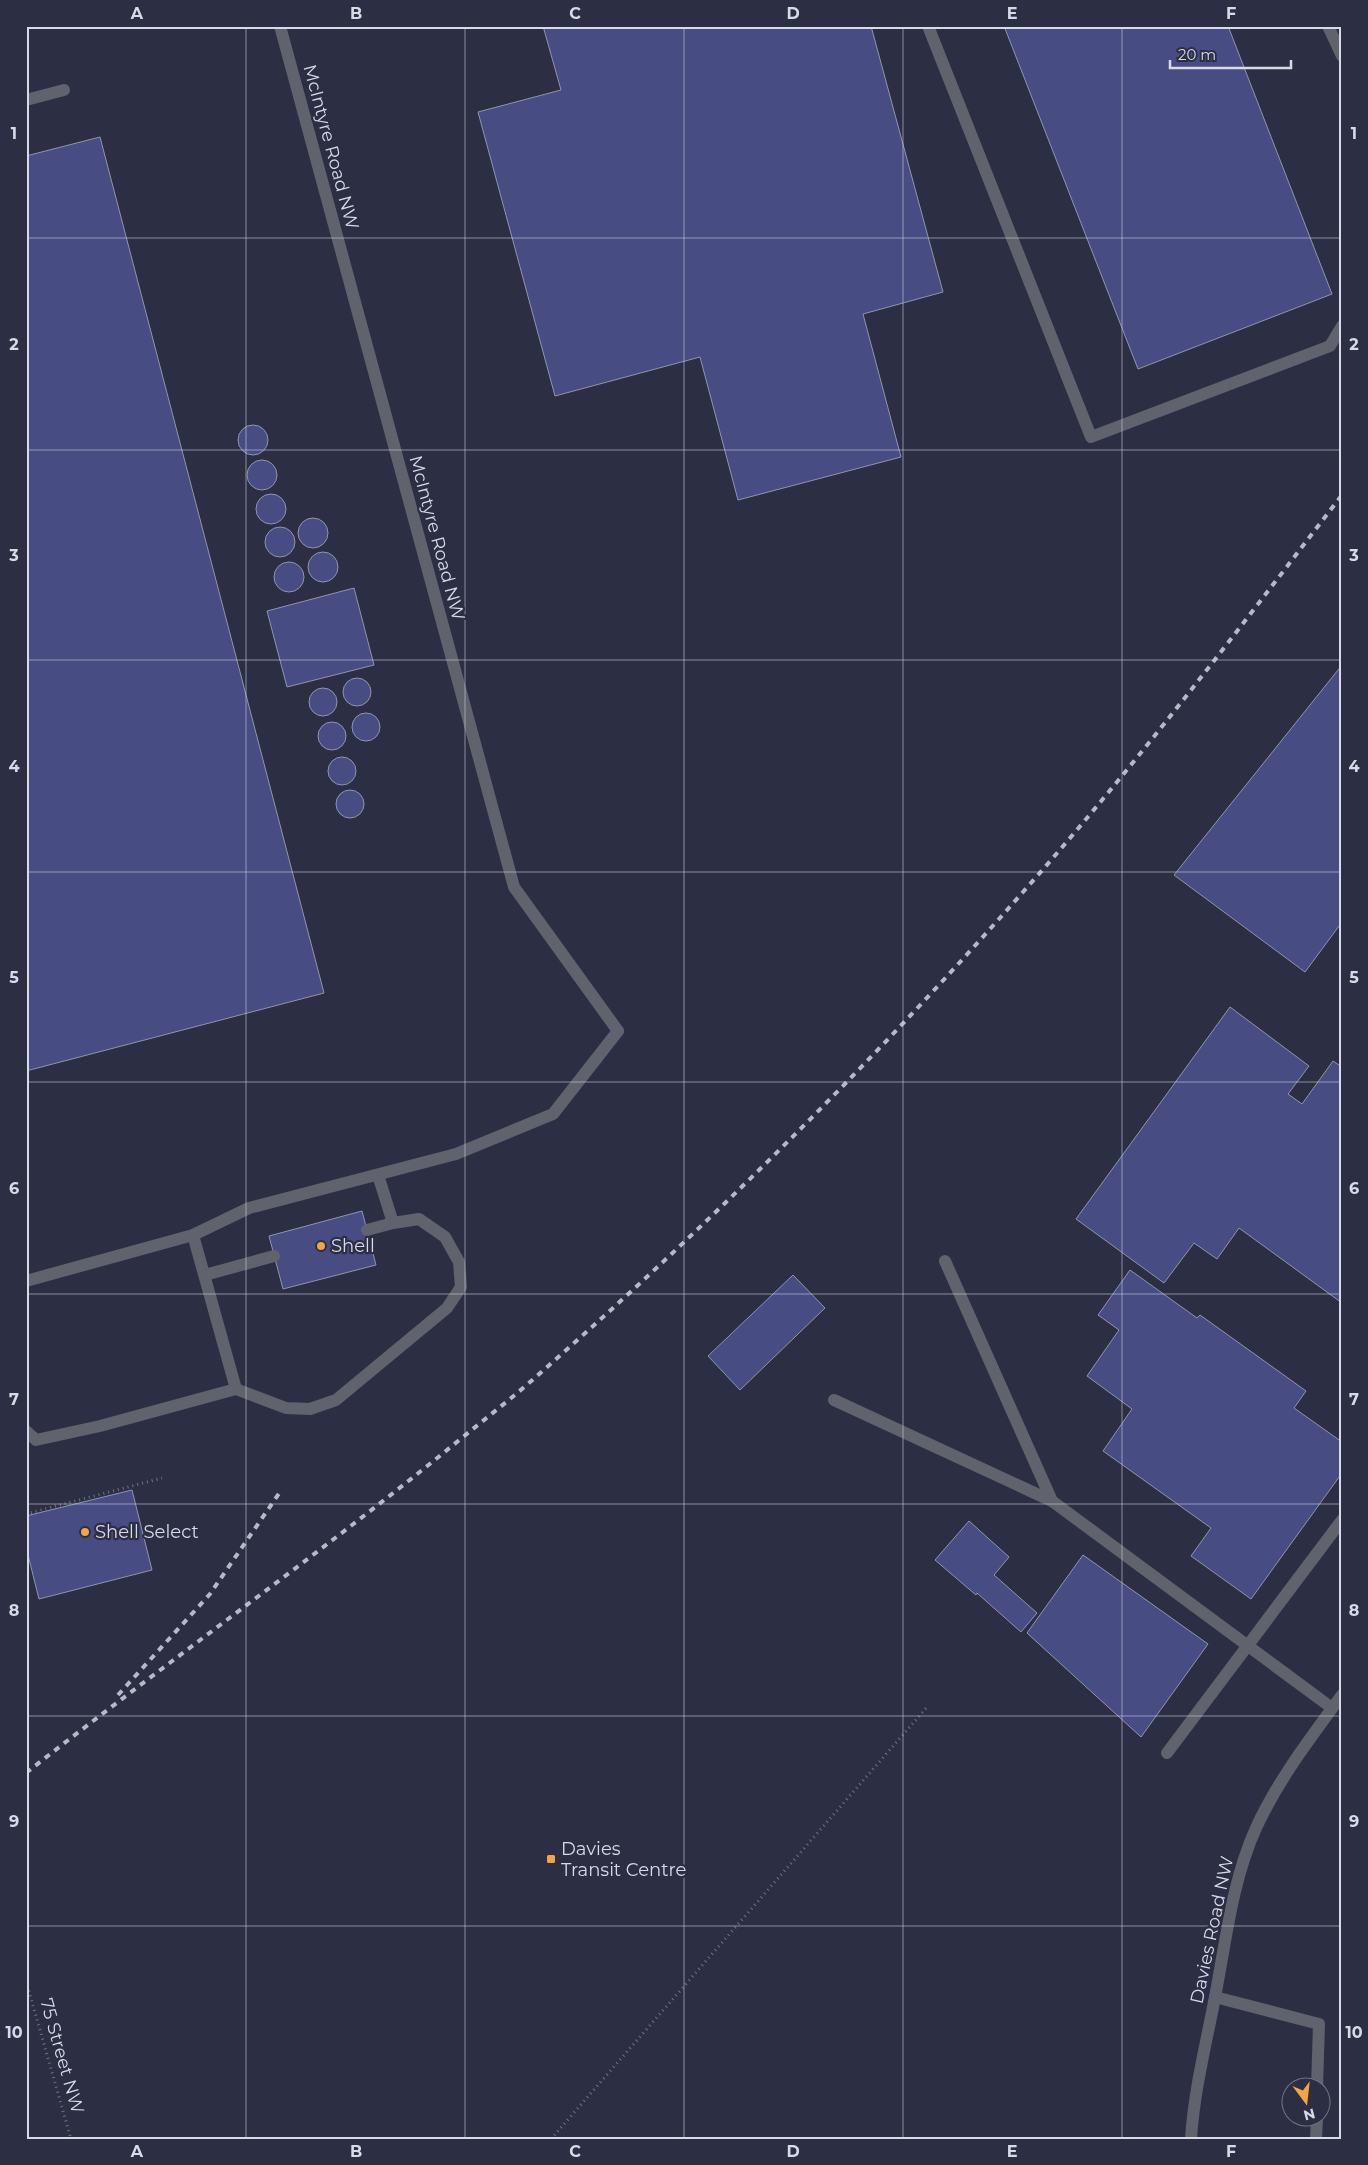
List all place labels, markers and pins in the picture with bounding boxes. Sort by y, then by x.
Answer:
place label: Shell [331,1235,375,1257]
marker: Shell [315,1240,327,1252]
place label: Shell Select [95,1521,199,1543]
marker: Shell Select [79,1526,91,1538]
place label: Davies Transit Centre [561,1838,687,1881]
marker: Davies Transit Centre [545,1853,557,1865]

